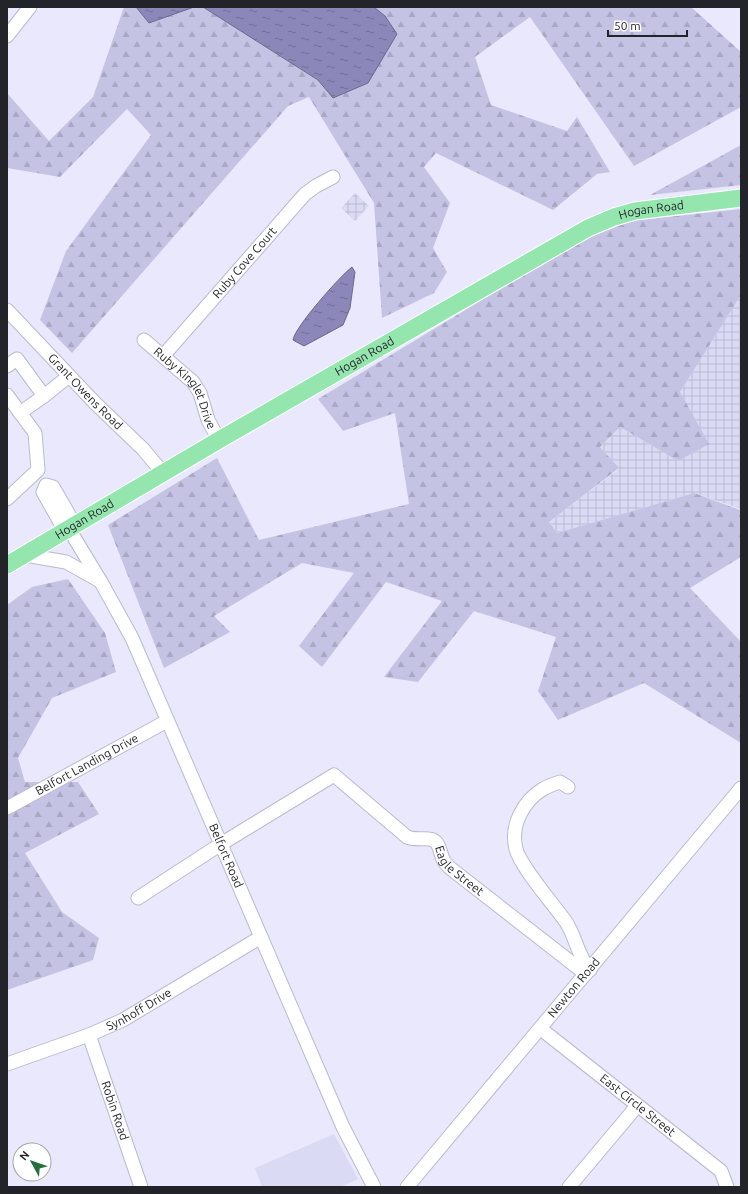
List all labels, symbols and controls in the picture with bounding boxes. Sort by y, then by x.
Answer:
scale bar [608,12,687,38]
text: 50 m [614,19,641,32]
street label: Hogan Road [617,198,685,221]
street label: Ruby Cove Court [210,224,279,301]
street label: Hogan Road [333,334,396,378]
street label: Ruby Kinglet Drive [152,345,219,431]
street label: Grant Owens Road [46,351,125,432]
street label: Hogan Road [53,497,116,541]
street label: Belfort Landing Drive [33,731,140,797]
street label: Belfort Road [207,821,246,890]
street label: Eagle Street [433,844,487,898]
street label: Newton Road [545,955,602,1020]
street label: Synhoff Drive [104,985,174,1033]
street label: East Circle Street [598,1071,678,1139]
street label: Robin Road [99,1079,132,1142]
north arrow [12,1142,52,1182]
text: N [17,1149,32,1163]

